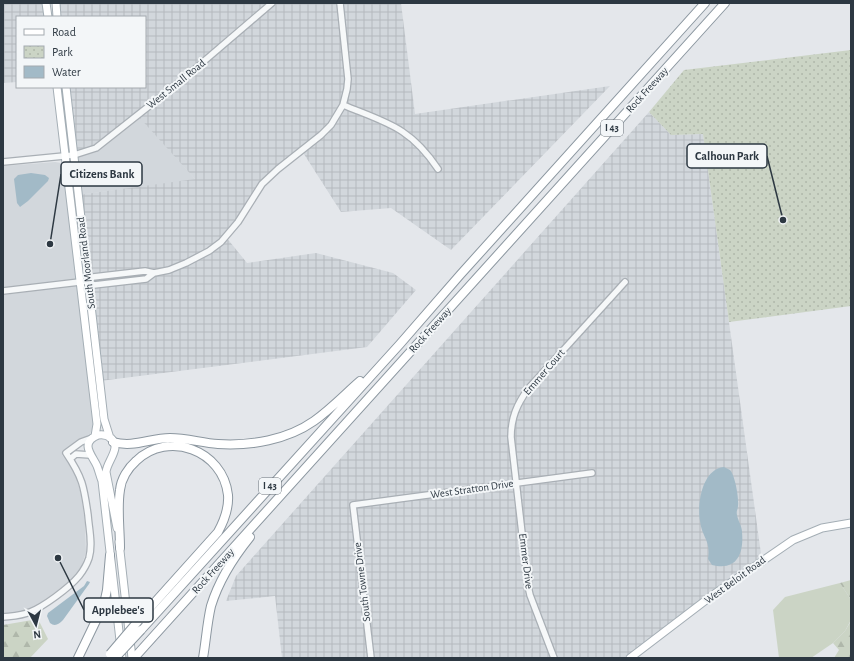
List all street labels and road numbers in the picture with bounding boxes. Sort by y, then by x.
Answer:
street label: West Small Road [145,57,208,111]
street label: Rock Freeway [624,65,670,115]
road number: I 43 [601,120,623,136]
street label: South Moorland Road [75,216,97,310]
street label: Rock Freeway [407,305,453,355]
street label: Emmer Court [521,347,567,397]
road number: I 43 [259,478,281,494]
street label: West Stratton Drive [430,478,514,500]
street label: Emmer Drive [517,533,535,589]
street label: South Towne Drive [352,542,372,622]
street label: Rock Freeway [190,546,236,596]
street label: West Beloit Road [702,554,768,606]

